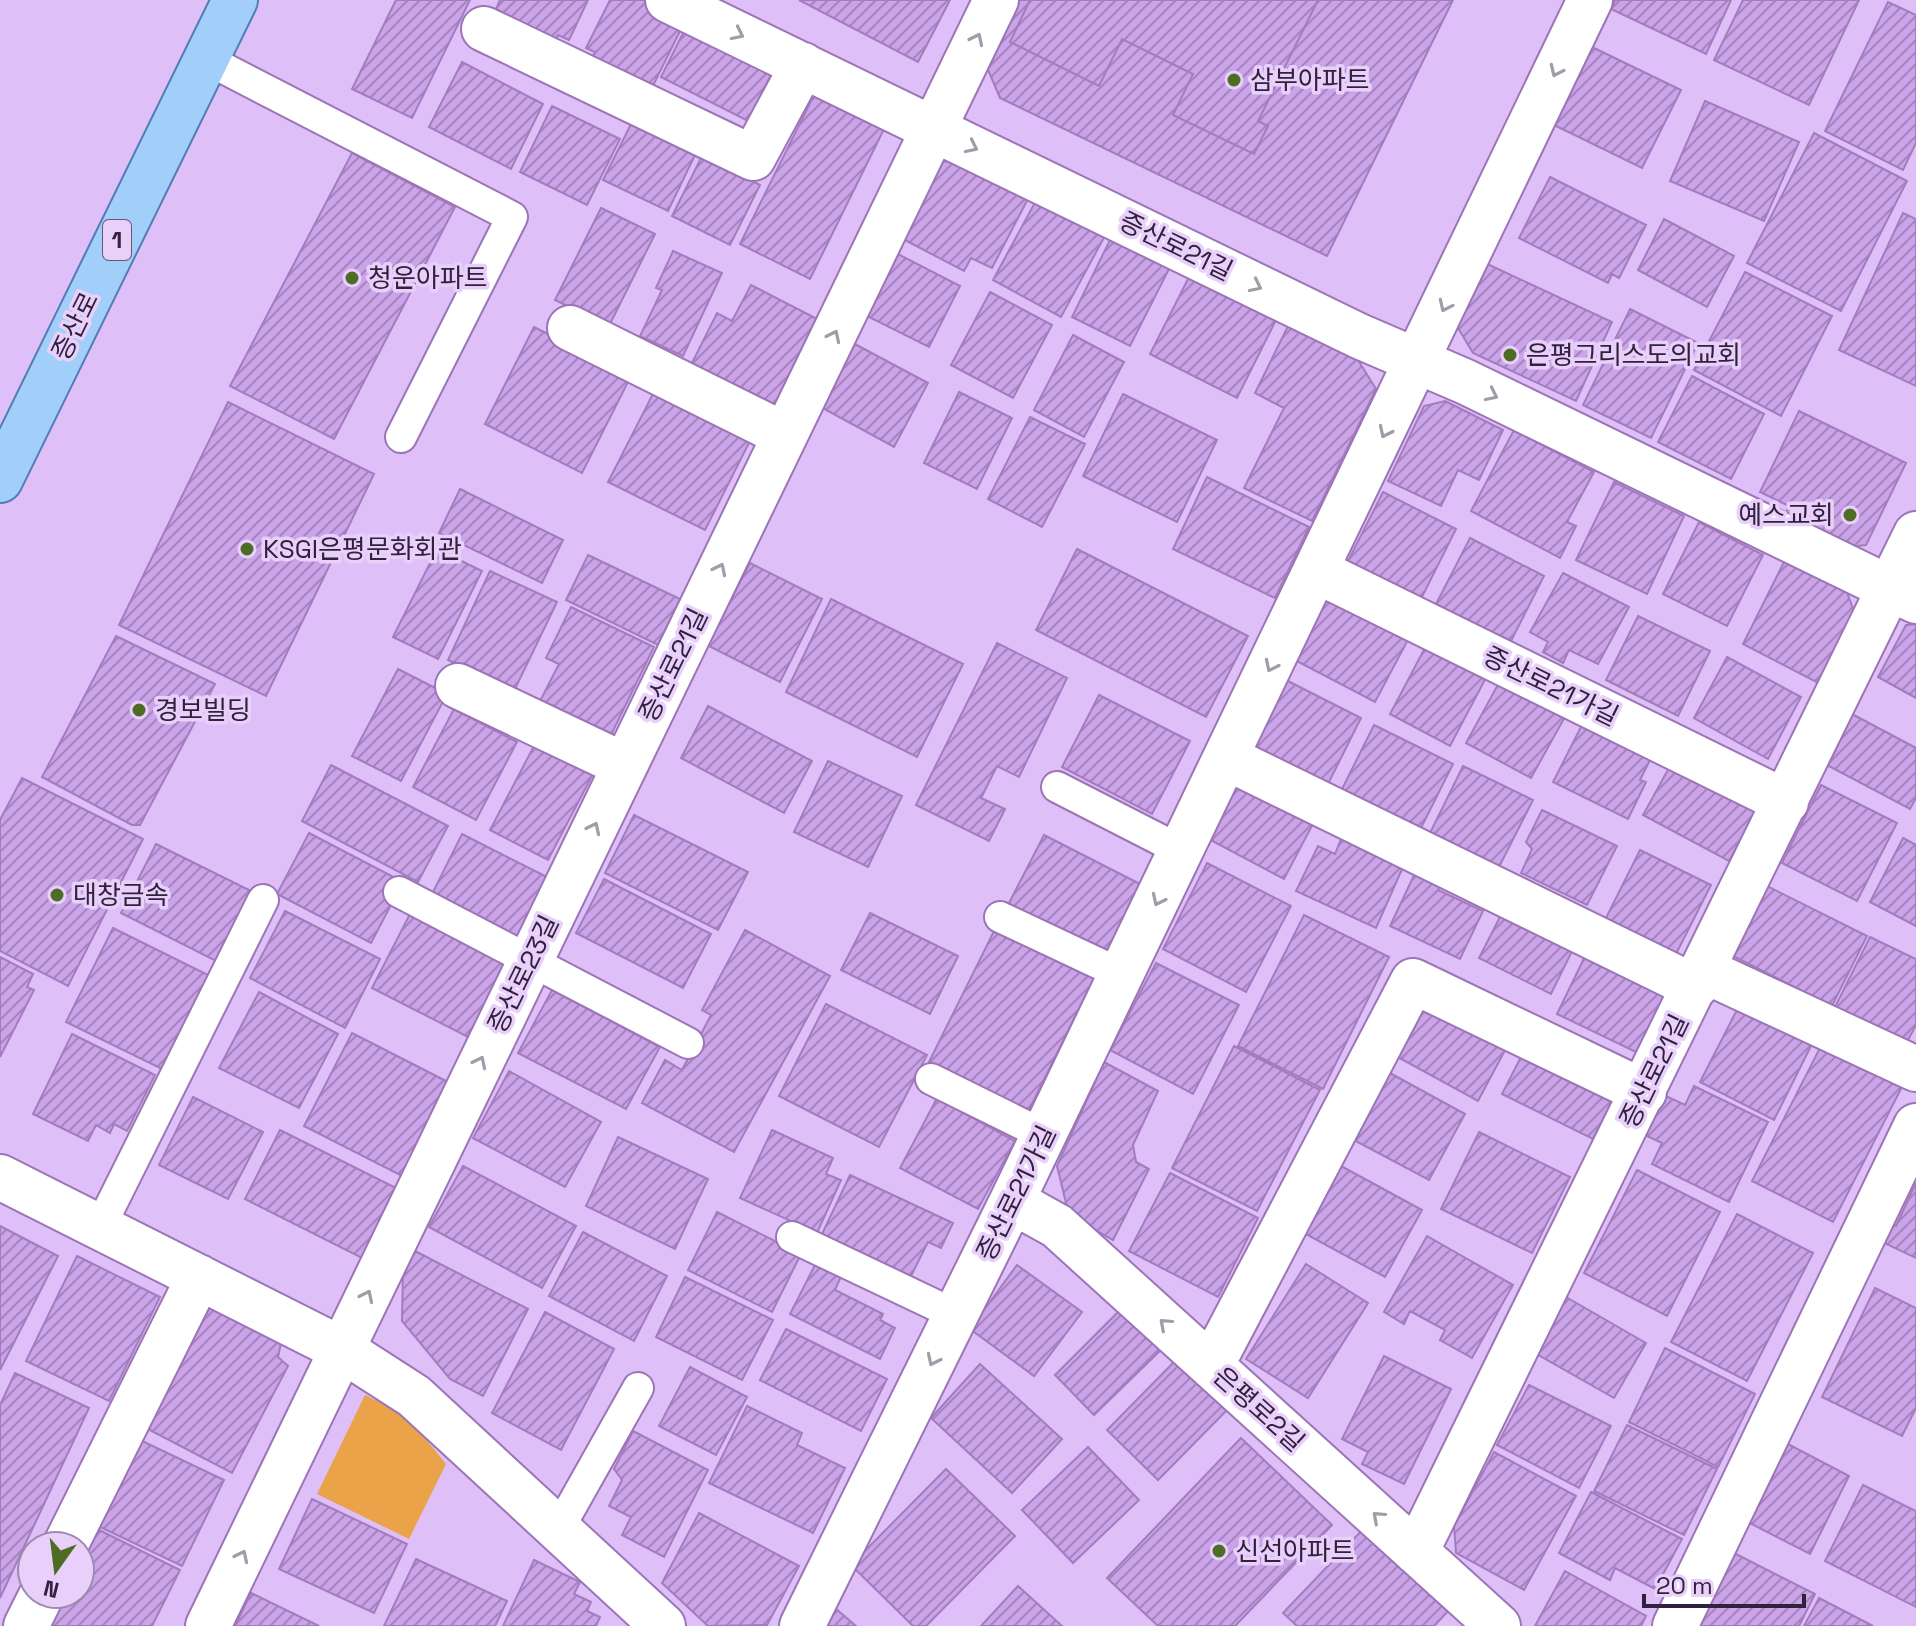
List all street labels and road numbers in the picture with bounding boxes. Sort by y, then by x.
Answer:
street label: 증산로21길 [1114,204,1238,288]
road number: 1 [103,220,131,260]
street label: 증산로 [44,286,106,366]
street label: 증산로21길 [631,603,715,727]
street label: 증산로21가길 [1478,639,1624,733]
street label: 증산로23길 [480,909,566,1039]
street label: 증산로21길 [1612,1009,1696,1133]
street label: 증산로21가길 [969,1120,1063,1266]
street label: 은평로2길 [1206,1359,1312,1459]

